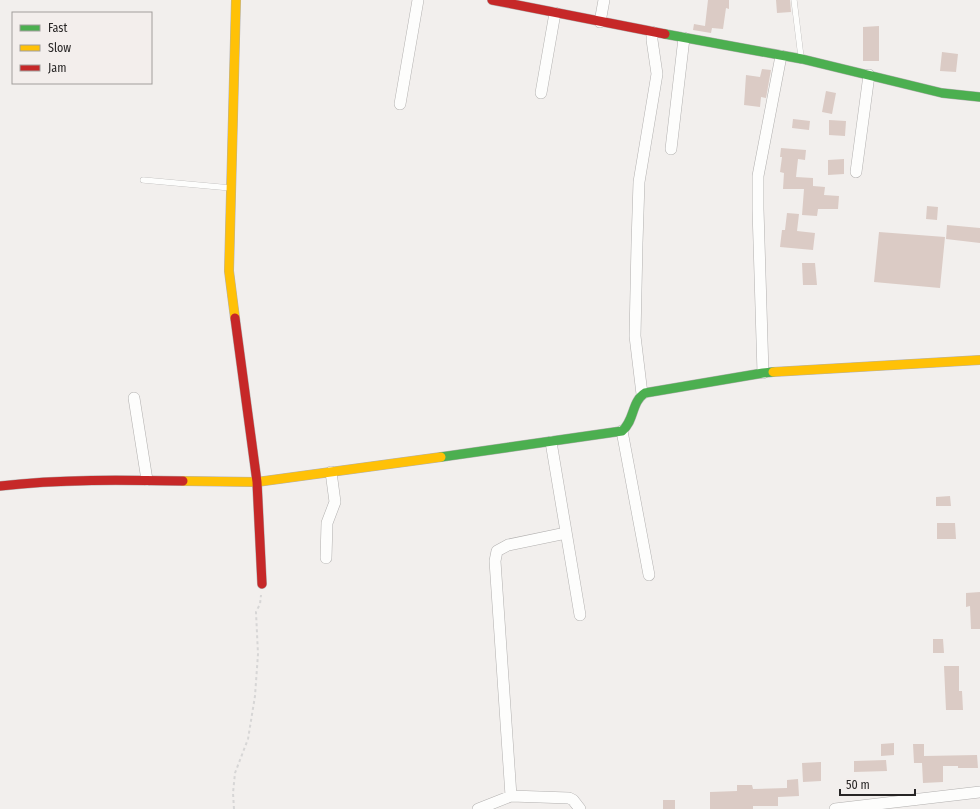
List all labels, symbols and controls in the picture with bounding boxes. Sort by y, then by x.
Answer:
legend [12,12,152,84]
text: Fast [48,21,67,35]
text: Slow [48,41,71,55]
text: Jam [48,61,66,75]
scale bar [840,771,915,797]
text: 50 m [846,778,870,792]

